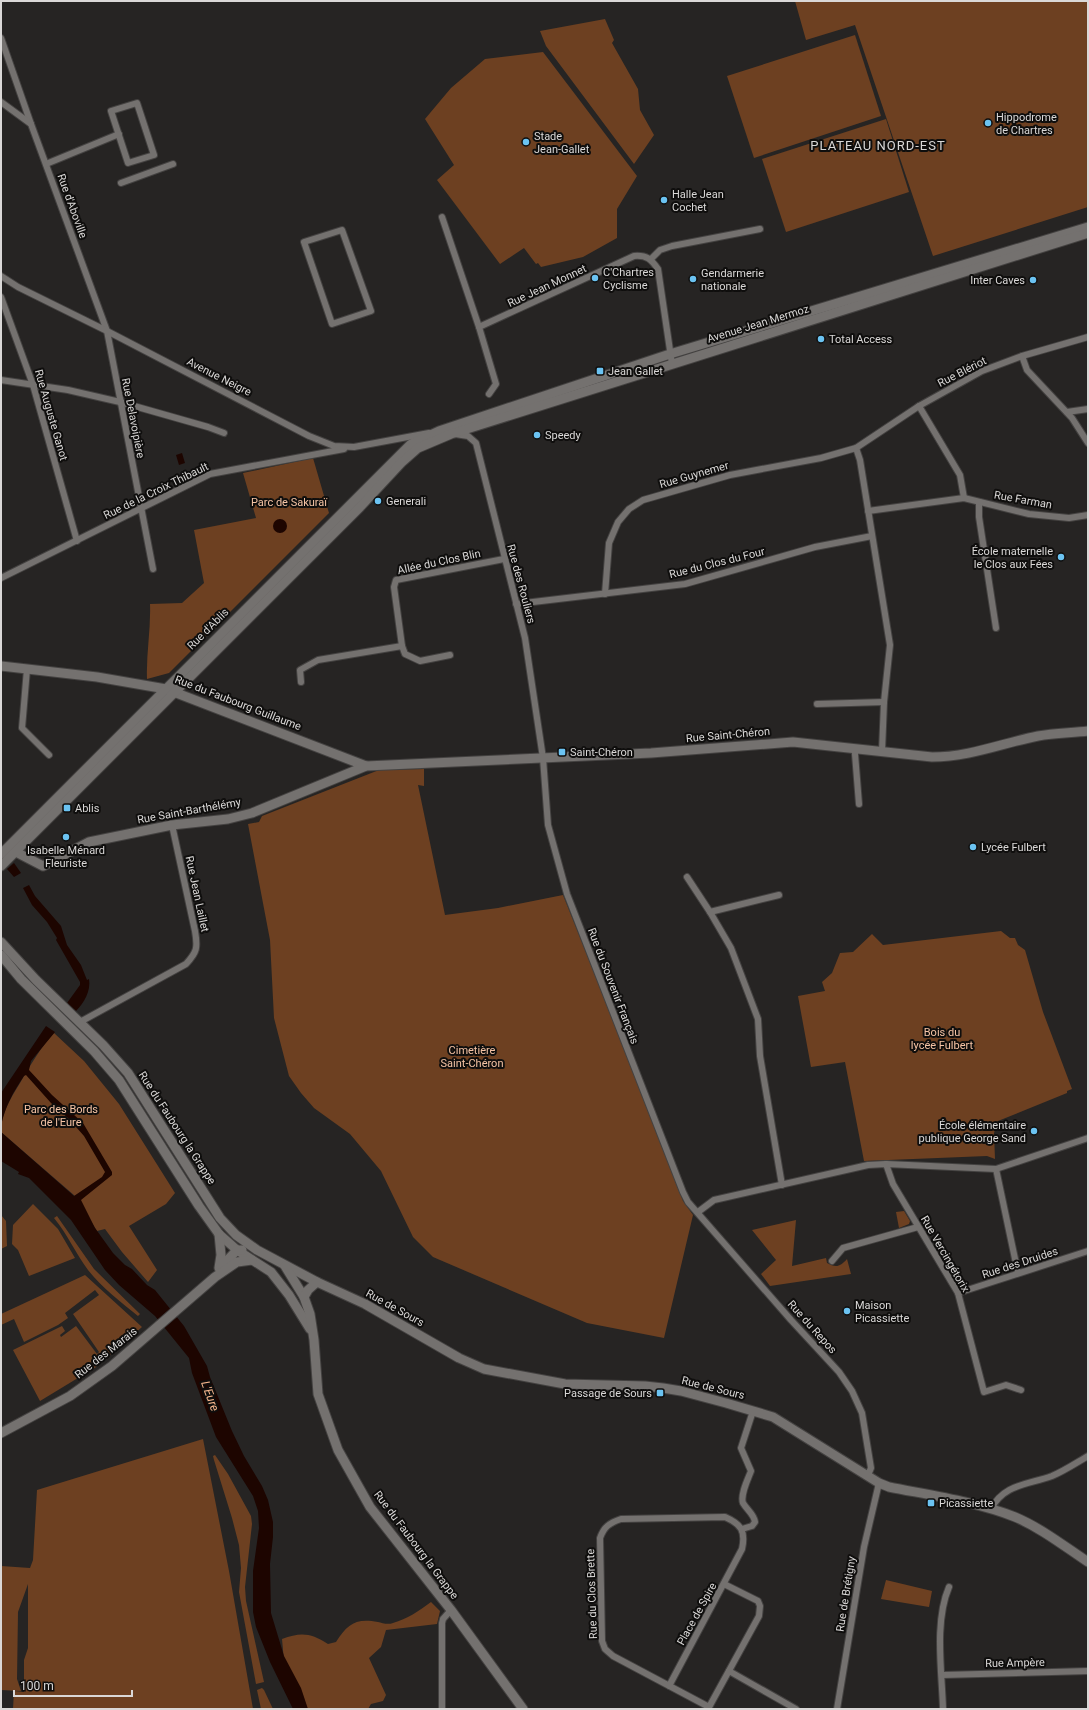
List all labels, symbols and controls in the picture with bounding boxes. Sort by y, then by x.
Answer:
place label: Hippodrome de Chartres [996,111,1057,137]
marker: Hippodrome de Chartres [983,118,993,128]
place label: Stade Jean-Gallet [534,130,590,156]
marker: Stade Jean-Gallet [521,137,531,147]
district label: PLATEAU NORD-EST [810,138,946,153]
street label: Rue d'Aboville [54,172,90,240]
place label: Halle Jean Cochet [672,188,724,214]
marker: Halle Jean Cochet [659,195,669,205]
street label: Rue Jean Monnet [505,262,589,310]
place label: C'Chartres Cyclisme [603,266,654,292]
place label: Gendarmerie nationale [701,267,764,293]
marker: C'Chartres Cyclisme [590,273,600,283]
marker: Gendarmerie nationale [688,274,698,284]
place label: Inter Caves [970,274,1025,287]
marker: Inter Caves [1028,275,1038,285]
street label: Avenue Jean Mermoz [705,302,811,346]
place label: Total Access [829,333,892,346]
marker: Total Access [816,334,826,344]
street label: Rue Blériot [935,354,989,390]
street label: Avenue Neigre [185,355,254,399]
place label: Jean Gallet [608,365,663,378]
marker: Jean Gallet [595,366,605,376]
street label: Rue Auguste Ganot [32,368,70,462]
street label: Rue Delavoipière [119,377,147,459]
place label: Speedy [545,429,582,442]
marker: Speedy [532,430,542,440]
street label: Rue Guynemer [658,459,730,491]
street label: Rue de la Croix Thibault [101,460,211,522]
street label: Rue Farman [993,489,1053,511]
place label: Generali [386,495,426,508]
park label: Parc de Sakuraï [251,496,328,509]
marker: Generali [373,496,383,506]
street label: Rue des Rouliers [504,543,538,625]
street label: Rue du Clos du Four [668,545,766,581]
place label: École maternelle le Clos aux Fées [972,545,1053,571]
street label: Allée du Clos Blin [396,547,482,577]
marker: École maternelle le Clos aux Fées [1056,552,1066,562]
street label: Rue d'Ablis [185,605,232,652]
street label: Rue du Faubourg Guillaume [173,673,303,733]
street label: Rue Saint-Chéron [685,725,771,745]
place label: Saint-Chéron [570,746,633,759]
marker: Saint-Chéron [557,747,567,757]
street label: Rue Saint-Barthélémy [136,795,243,827]
place label: Ablis [75,802,100,815]
marker: Ablis [62,803,72,813]
marker: Isabelle Ménard Fleuriste [61,832,71,842]
place label: Lycée Fulbert [981,841,1046,854]
marker: Lycée Fulbert [968,842,978,852]
place label: Isabelle Ménard Fleuriste [27,844,105,870]
street label: Rue Jean Laillet [183,855,211,934]
street label: Rue du Souvenir Français [585,926,641,1046]
park label: Bois du lycée Fulbert [911,1026,974,1052]
park label: Cimetière Saint-Chéron [441,1044,503,1070]
street label: Rue du Faubourg la Grappe [136,1069,218,1187]
park label: Parc des Bords de l'Eure [24,1103,98,1129]
place label: École élémentaire publique George Sand [919,1119,1026,1145]
marker: École élémentaire publique George Sand [1029,1126,1039,1136]
street label: Rue Vercingétorix [918,1214,972,1295]
street label: Rue des Druides [980,1244,1060,1281]
street label: Rue de Sours [364,1287,427,1329]
street label: Rue du Repos [785,1298,840,1357]
place label: Maison Picassiette [855,1299,909,1325]
marker: Maison Picassiette [842,1306,852,1316]
street label: Rue des Marais [72,1325,140,1381]
street label: Rue de Sours [680,1374,746,1402]
water label: L'Eure [198,1379,222,1413]
place label: Passage de Sours [564,1387,652,1400]
marker: Passage de Sours [655,1388,665,1398]
street label: Rue du Faubourg la Grappe [371,1488,461,1602]
place label: Picassiette [939,1497,993,1510]
marker: Picassiette [926,1498,936,1508]
street label: Rue du Clos Brette [584,1549,600,1639]
street label: Rue de Brétigny [834,1555,859,1633]
street label: Place de Spire [674,1580,720,1648]
street label: Rue Ampère [985,1656,1045,1670]
scale bar [14,1672,132,1698]
text: 100 m [20,1679,54,1693]

